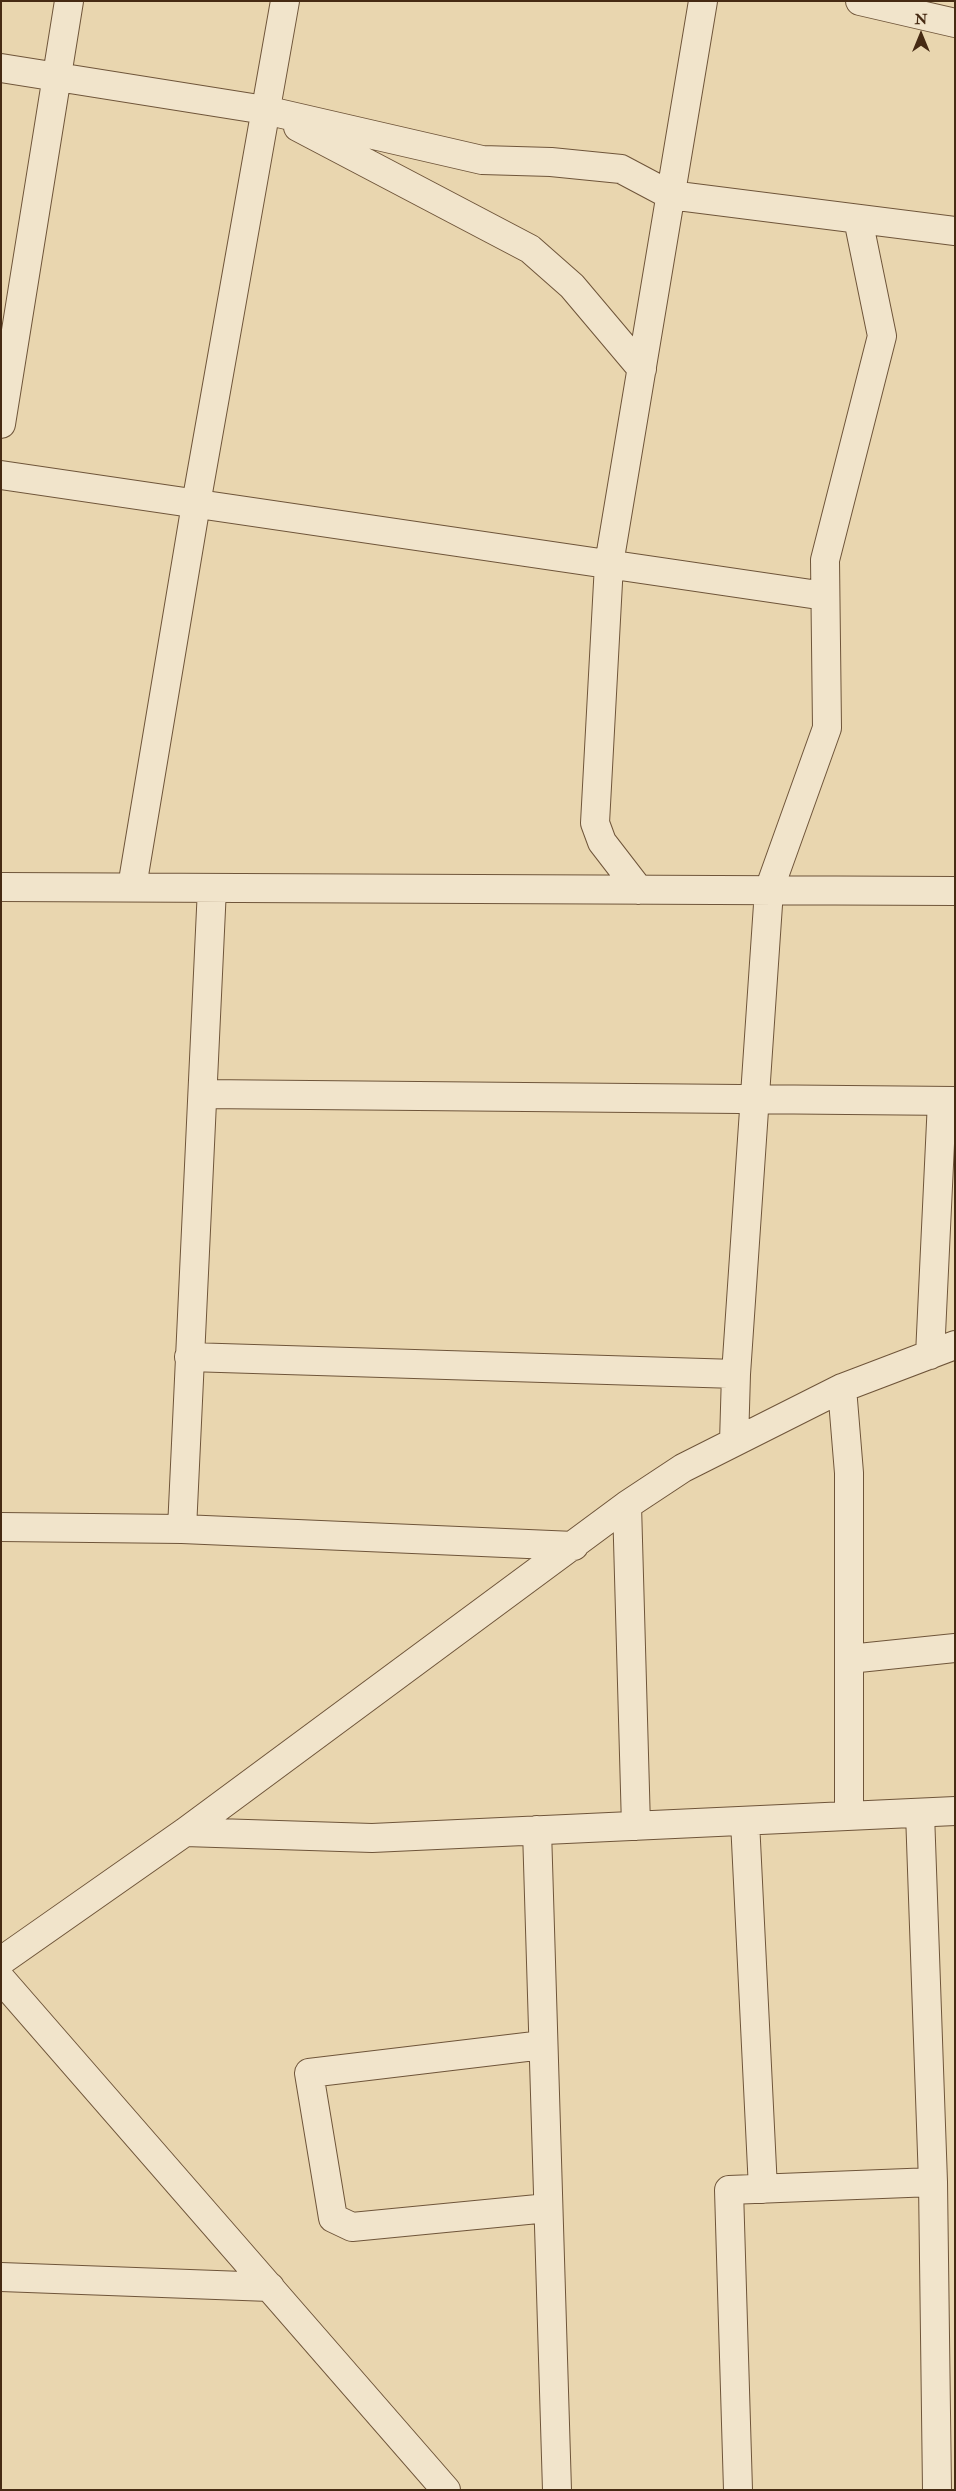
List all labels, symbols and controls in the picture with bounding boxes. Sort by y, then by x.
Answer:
north arrow [896,10,946,60]
text: N [915,11,927,28]

